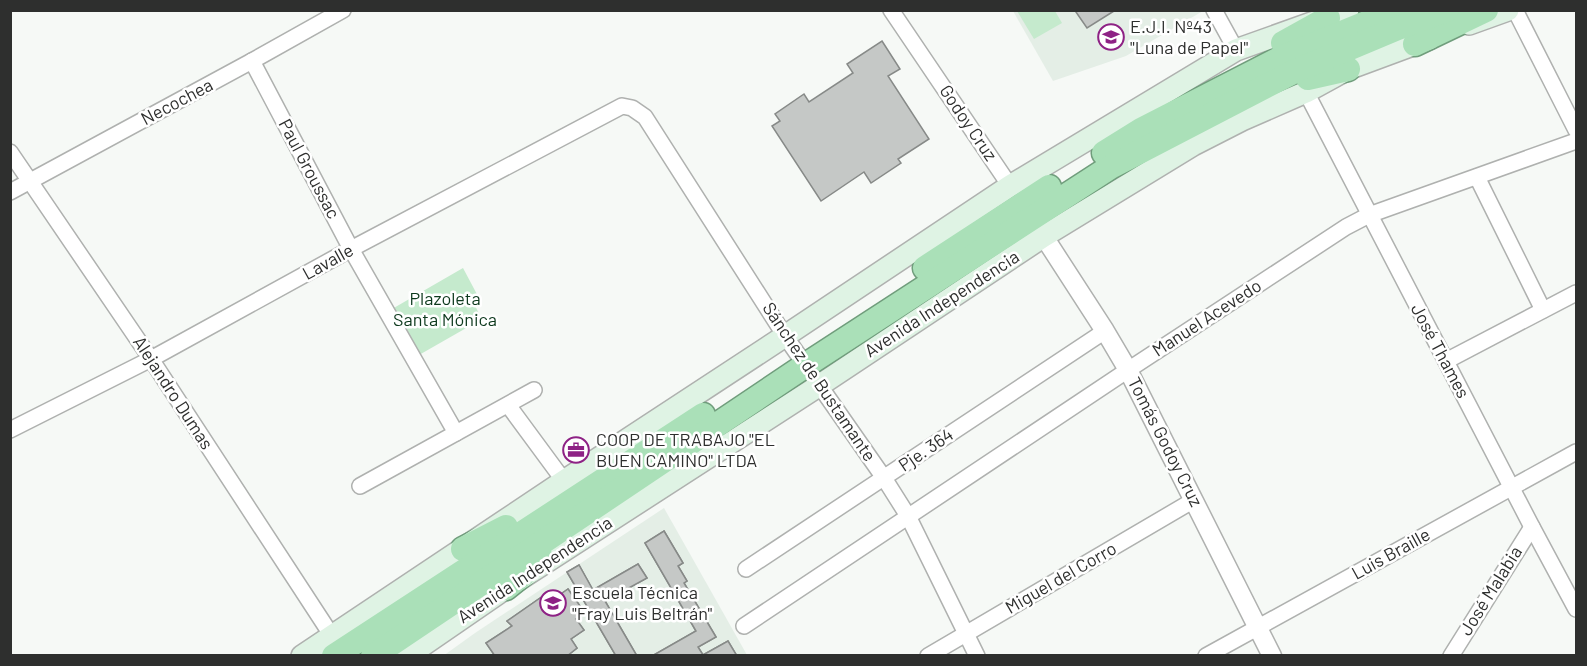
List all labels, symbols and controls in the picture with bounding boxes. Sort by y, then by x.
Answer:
place label: E.J.I. Nº43 "Luna de Papel" [1130,15,1248,58]
school or university icon: E.J.I. Nº43 "Luna de Papel" [1096,22,1126,52]
street label: Necochea [137,73,216,129]
street label: Godoy Cruz [935,80,1002,165]
street label: Paul Groussac [274,115,345,222]
street label: Lavalle [298,238,357,284]
street label: Avenida Independencia [860,245,1023,361]
street label: Manuel Acevedo [1148,274,1265,361]
park label: Plazoleta Santa Mónica [393,287,497,330]
street label: Sánchez de Bustamante [758,298,881,465]
street label: José Thames [1407,299,1475,402]
street label: Alejandro Dumas [129,332,219,453]
street label: Tomás Godoy Cruz [1124,373,1208,510]
street label: Pje. 364 [894,423,957,475]
place label: COOP DE TRABAJO "EL BUEN CAMINO" LTDA [596,428,775,471]
office icon: COOP DE TRABAJO "EL BUEN CAMINO" LTDA [561,435,591,465]
street label: Avenida Independencia [453,511,616,627]
street label: Luis Braille [1347,523,1434,584]
street label: Miguel del Corro [1001,536,1120,618]
street label: José Malabia [1454,542,1526,639]
place label: Escuela Técnica "Fray Luis Beltrán" [572,581,712,624]
school or university icon: Escuela Técnica "Fray Luis Beltrán" [538,588,568,618]

